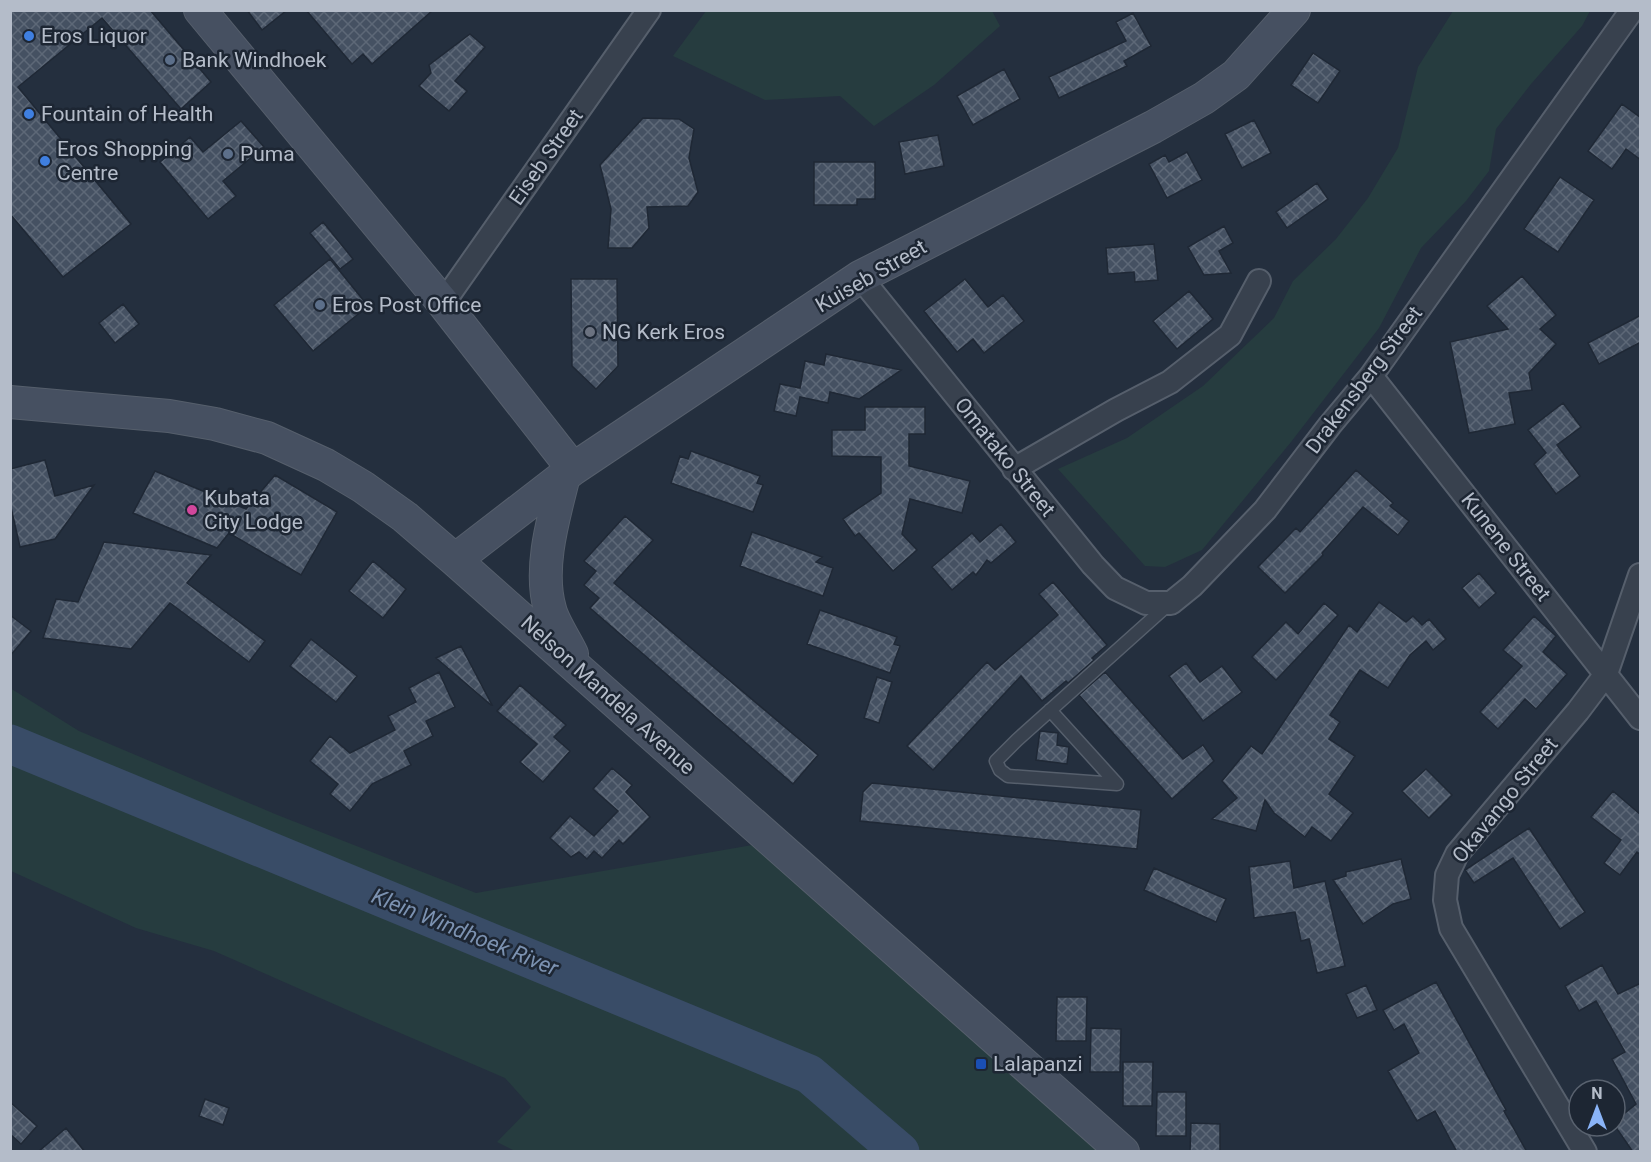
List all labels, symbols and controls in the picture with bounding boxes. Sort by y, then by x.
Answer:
place label: Eros Liquor [41,24,147,48]
marker: Eros Liquor [22,29,36,43]
place label: Bank Windhoek [182,48,327,72]
marker: Bank Windhoek [163,53,177,67]
place label: Fountain of Health [41,102,213,126]
street label: Eiseb Street [504,104,588,210]
marker: Fountain of Health [22,107,36,121]
place label: Eros Shopping Centre [57,137,192,185]
place label: Puma [240,142,295,166]
marker: Puma [221,147,235,161]
marker: Eros Shopping Centre [38,154,52,168]
street label: Kuiseb Street [811,235,931,317]
place label: Eros Post Office [332,293,481,317]
marker: Eros Post Office [313,298,327,312]
street label: Drakensberg Street [1301,302,1427,458]
place label: NG Kerk Eros [602,320,725,344]
marker: NG Kerk Eros [583,325,597,339]
street label: Omatako Street [950,393,1060,521]
place label: Kubata City Lodge [204,486,303,534]
street label: Kunene Street [1456,488,1556,606]
marker: Kubata City Lodge [185,503,199,517]
street label: Nelson Mandela Avenue [516,611,700,779]
street label: Okavango Street [1447,733,1563,867]
water label: Klein Windhoek River [368,883,563,981]
place label: Lalapanzi [993,1052,1083,1076]
marker: Lalapanzi [974,1057,988,1071]
north arrow [1567,1078,1627,1138]
text: N [1591,1084,1603,1103]

